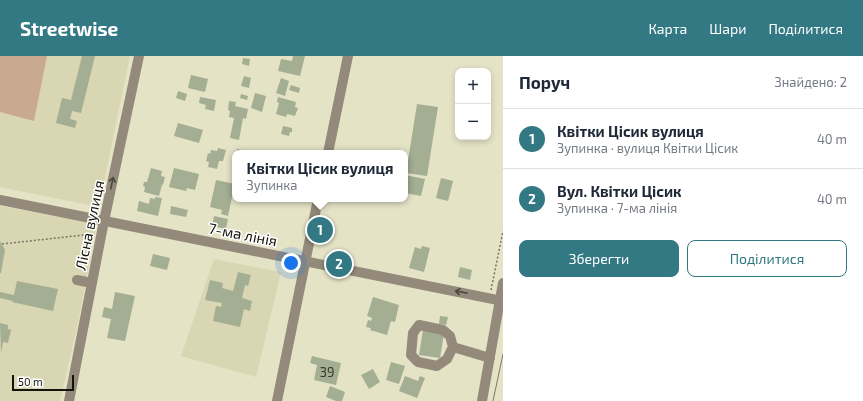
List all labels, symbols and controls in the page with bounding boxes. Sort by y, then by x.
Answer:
text: Streetwise [20,17,118,40]
text: Карта [648,20,687,37]
text: Шари [709,20,746,37]
text: Поділитися [768,20,843,37]
map controls [455,68,491,140]
button: + [455,68,491,104]
text: Поруч [519,72,570,92]
text: Знайдено: 2 [775,74,847,90]
button: − [455,104,491,140]
text: Квітки Цісик вулиця [557,122,704,140]
text: 1 [529,131,535,147]
text: 40 m [817,131,847,147]
text: Зупинка · вулиця Квітки Цісик [557,140,738,156]
popup [232,150,408,202]
text: Квітки Цісик вулиця [247,159,393,177]
one-way arrow [109,177,117,190]
text: Зупинка [247,177,297,193]
street label: Лісна вулиця [71,179,108,272]
text: Вул. Квітки Цісик [557,182,682,200]
text: 2 [528,191,536,207]
text: 40 m [817,191,847,207]
text: Зупинка · 7-ма лінія [557,200,677,216]
pin: 1 [307,215,333,245]
street label: 7-ма лінія [207,219,279,249]
button: Зберегти [519,240,679,277]
button: Поділитися [687,240,847,277]
pin: 2 [326,249,352,279]
your location [281,253,301,273]
one-way arrow [455,288,468,296]
house number: 39 [320,364,334,380]
scale bar [12,373,74,392]
text: 50 m [18,375,43,388]

